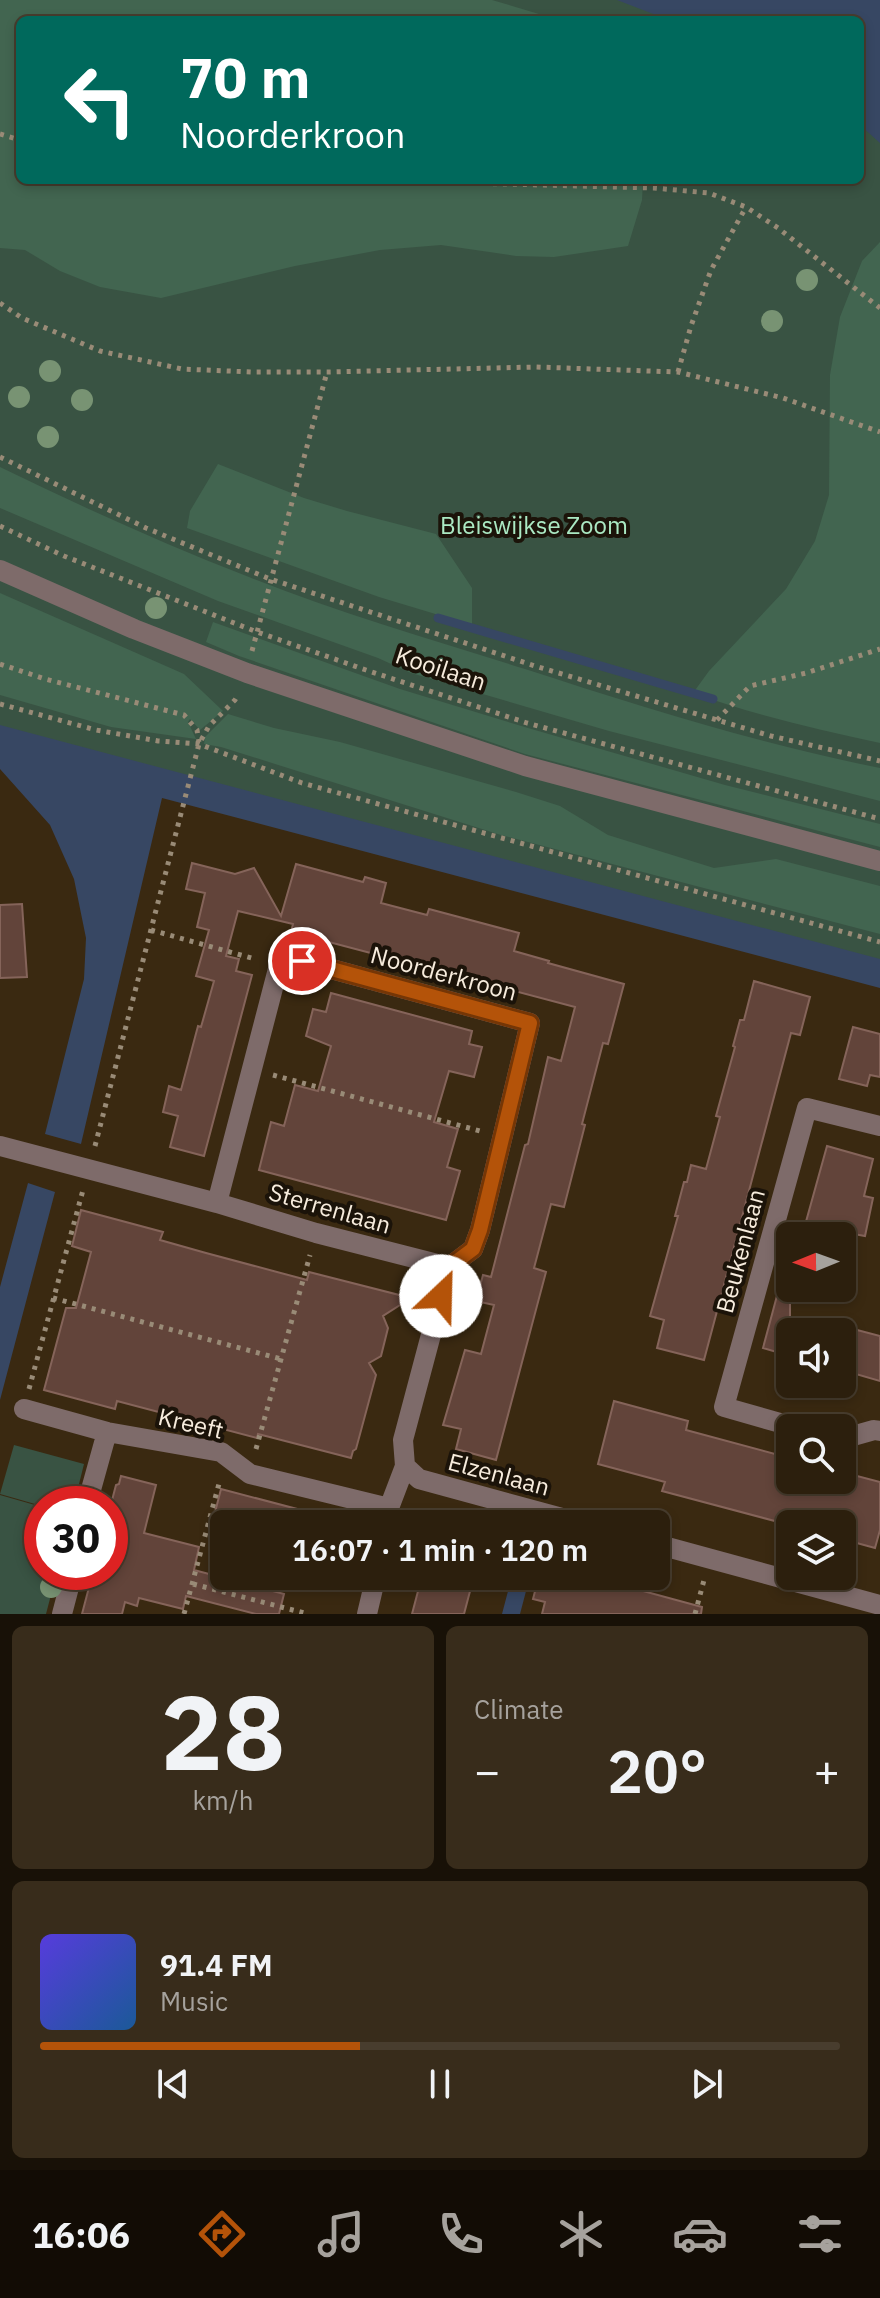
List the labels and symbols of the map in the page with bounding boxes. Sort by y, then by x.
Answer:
park label: Bleiswijkse Zoom [440,509,628,541]
street label: Kooilaan [392,638,490,698]
pin [268,927,336,995]
street label: Noorderkroon [367,938,521,1008]
street label: Sterrenlaan [265,1175,395,1241]
street label: Beukenlaan [708,1185,772,1317]
north arrow [776,1222,856,1302]
position arrow [399,1254,483,1338]
street label: Kreeft [155,1400,227,1446]
street label: Elzenlaan [445,1445,553,1503]
speed limit sign: 30 [24,1486,128,1590]

